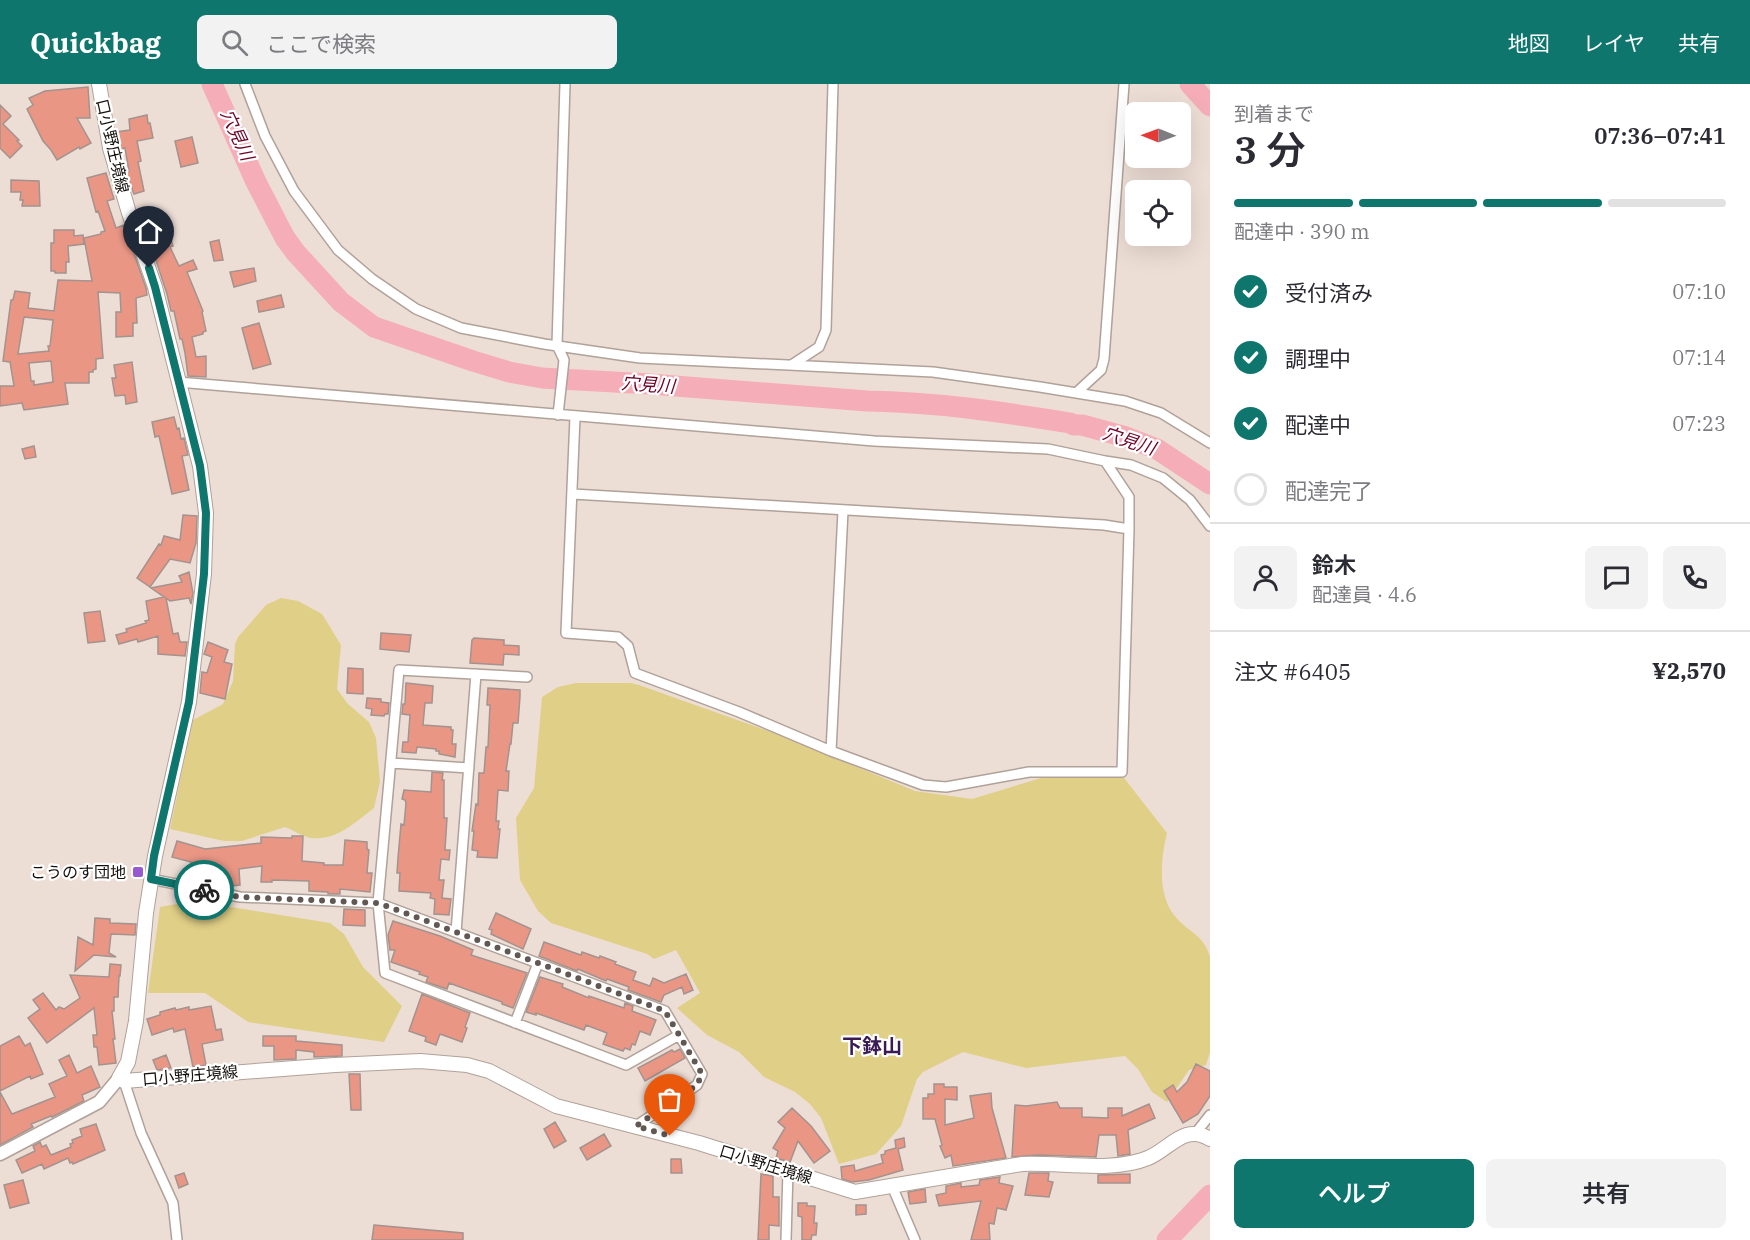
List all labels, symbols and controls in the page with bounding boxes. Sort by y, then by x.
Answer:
search box [197,15,617,69]
text: Quickbag [30,24,161,61]
icon: search [218,26,251,59]
text: ここで検索 [266,29,376,58]
text: 地図 [1508,29,1550,57]
text: レイヤ [1583,29,1645,57]
text: 共有 [1678,29,1720,57]
street label: 口小野庄境線 [92,97,134,195]
text: 到着まで [1234,100,1314,127]
north arrow [1125,102,1191,168]
map controls [1125,102,1191,246]
water label: 穴見川 [216,105,260,166]
text: 07:36–07:41 [1594,121,1726,150]
text: 3 分 [1234,124,1305,175]
button: locate [1125,180,1191,246]
pin [123,206,174,268]
icon: home [132,215,165,248]
text: 配達中 · 390 m [1234,218,1369,245]
icon: check [1234,275,1267,308]
text: 受付済み [1285,278,1373,307]
text: 07:10 [1672,278,1726,305]
icon: check [1234,341,1267,374]
text: 調理中 [1285,344,1351,373]
text: 07:14 [1672,344,1726,371]
water label: 穴見川 [620,371,678,398]
icon: check [1234,407,1267,440]
text: 配達中 [1285,410,1351,439]
text: 07:23 [1672,410,1726,437]
water label: 穴見川 [1100,421,1160,460]
text: 配達完了 [1285,476,1373,505]
button: person [1234,546,1297,609]
button: chat [1585,546,1648,609]
button: phone [1663,546,1726,609]
text: 鈴木 [1312,550,1356,579]
text: 配達員 · 4.6 [1312,581,1417,608]
text: ¥2,570 [1652,656,1726,685]
text: 注文 #6405 [1234,657,1351,686]
courier [174,860,234,920]
place label: こうのす団地 [30,862,126,882]
marker: こうのす団地 [131,865,145,879]
icon: bike [188,874,221,907]
district label: 下鉢山 [842,1032,902,1059]
street label: 口小野庄境線 [141,1061,239,1089]
pin [644,1074,695,1136]
icon: bag [653,1083,686,1116]
street label: 口小野庄境線 [717,1140,815,1188]
button: ヘルプ [1234,1159,1474,1228]
button: 共有 [1486,1159,1726,1228]

